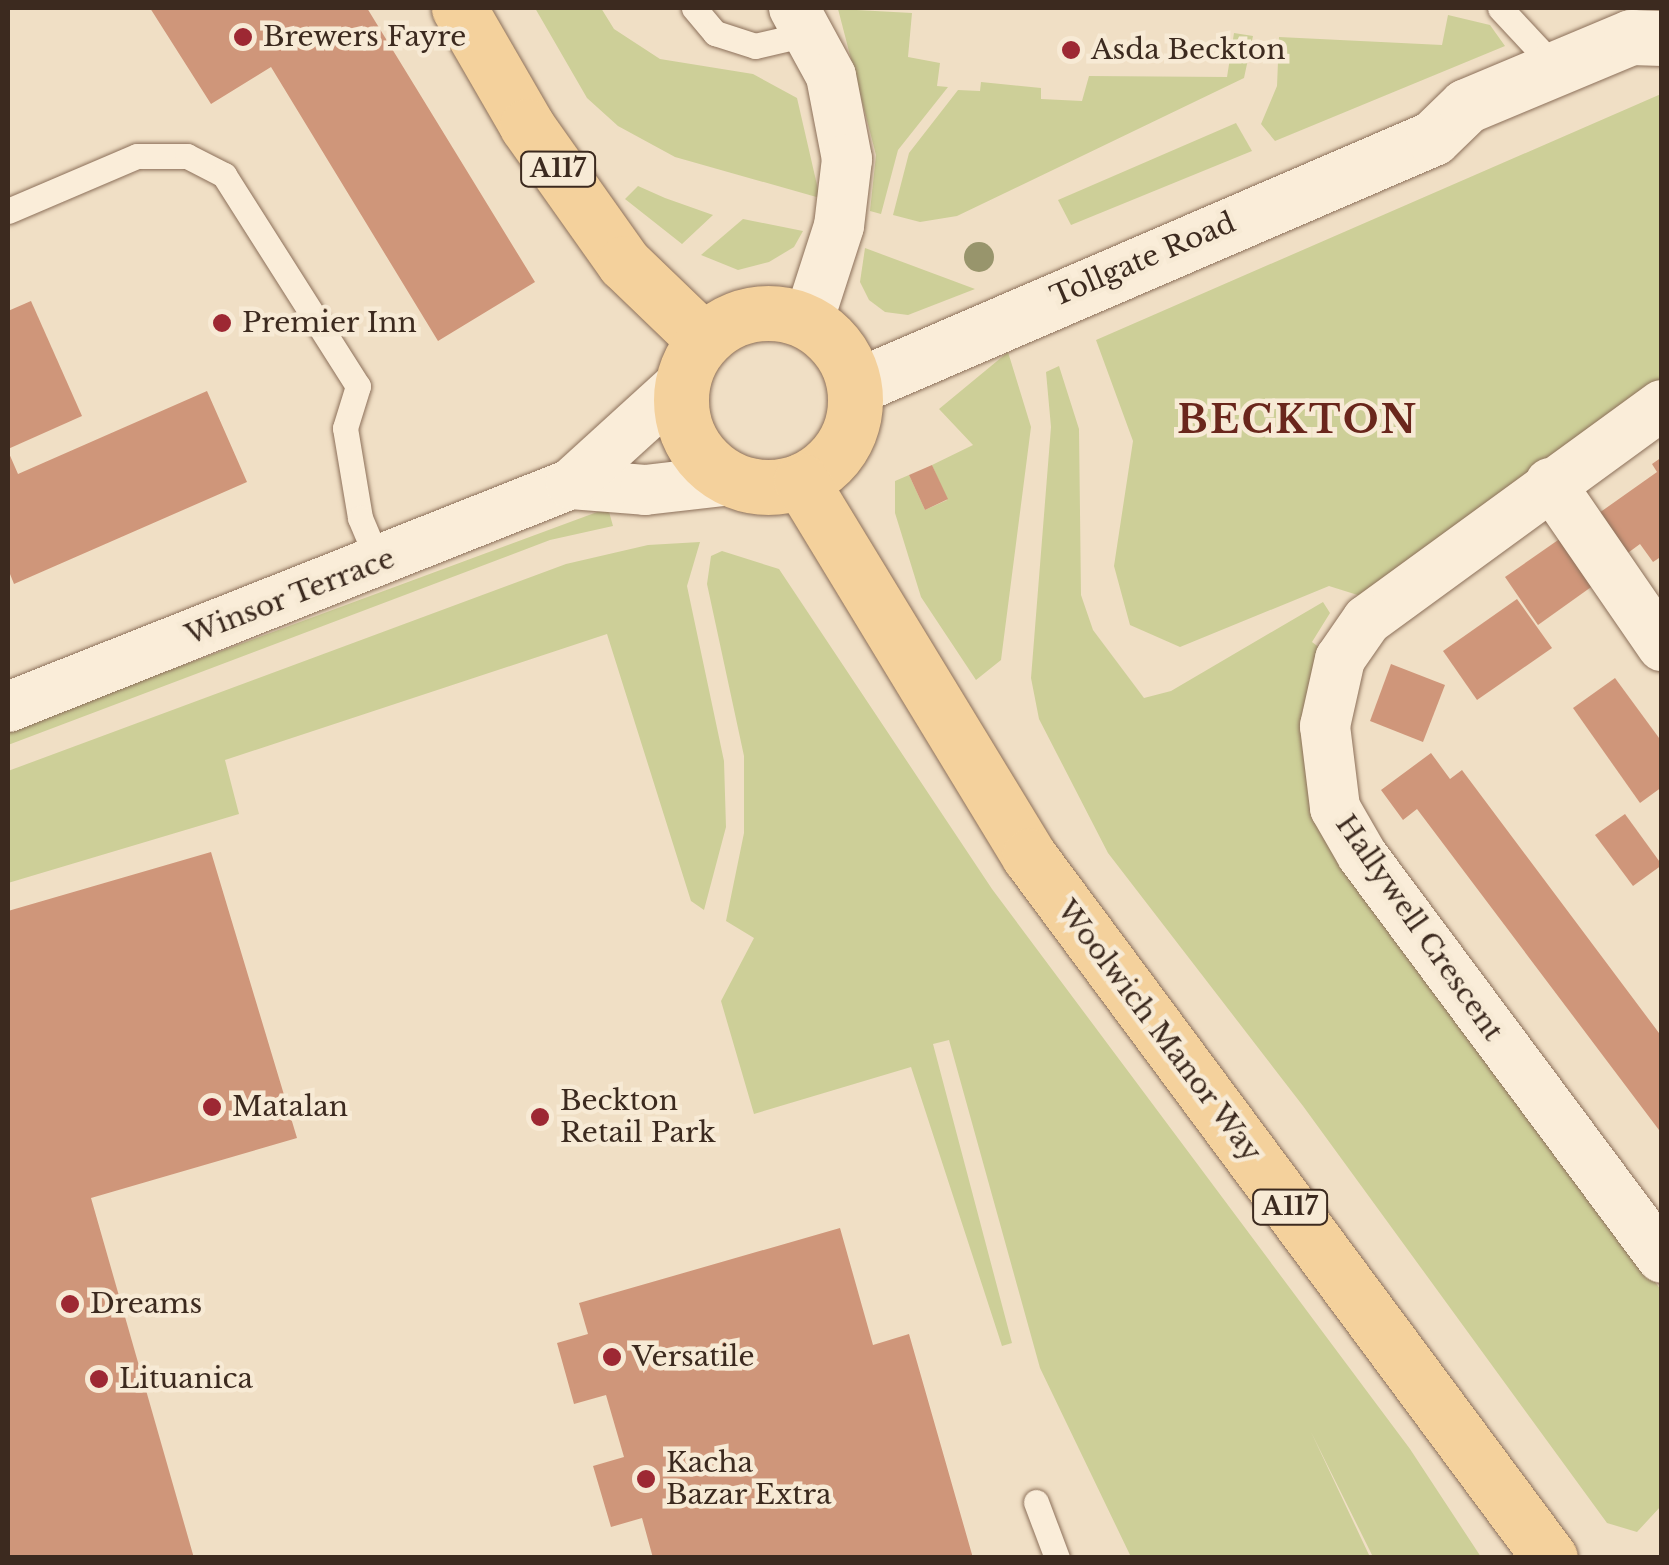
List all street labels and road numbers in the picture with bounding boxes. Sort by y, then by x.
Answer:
road number: A117 [518,149,598,189]
street label: Tollgate Road [1046,206,1240,314]
street label: Winsor Terrace [180,541,400,653]
street label: Hallywell Crescent [1328,809,1510,1047]
street label: Woolwich Manor Way [1049,893,1269,1169]
road number: A117 [1250,1187,1330,1227]

